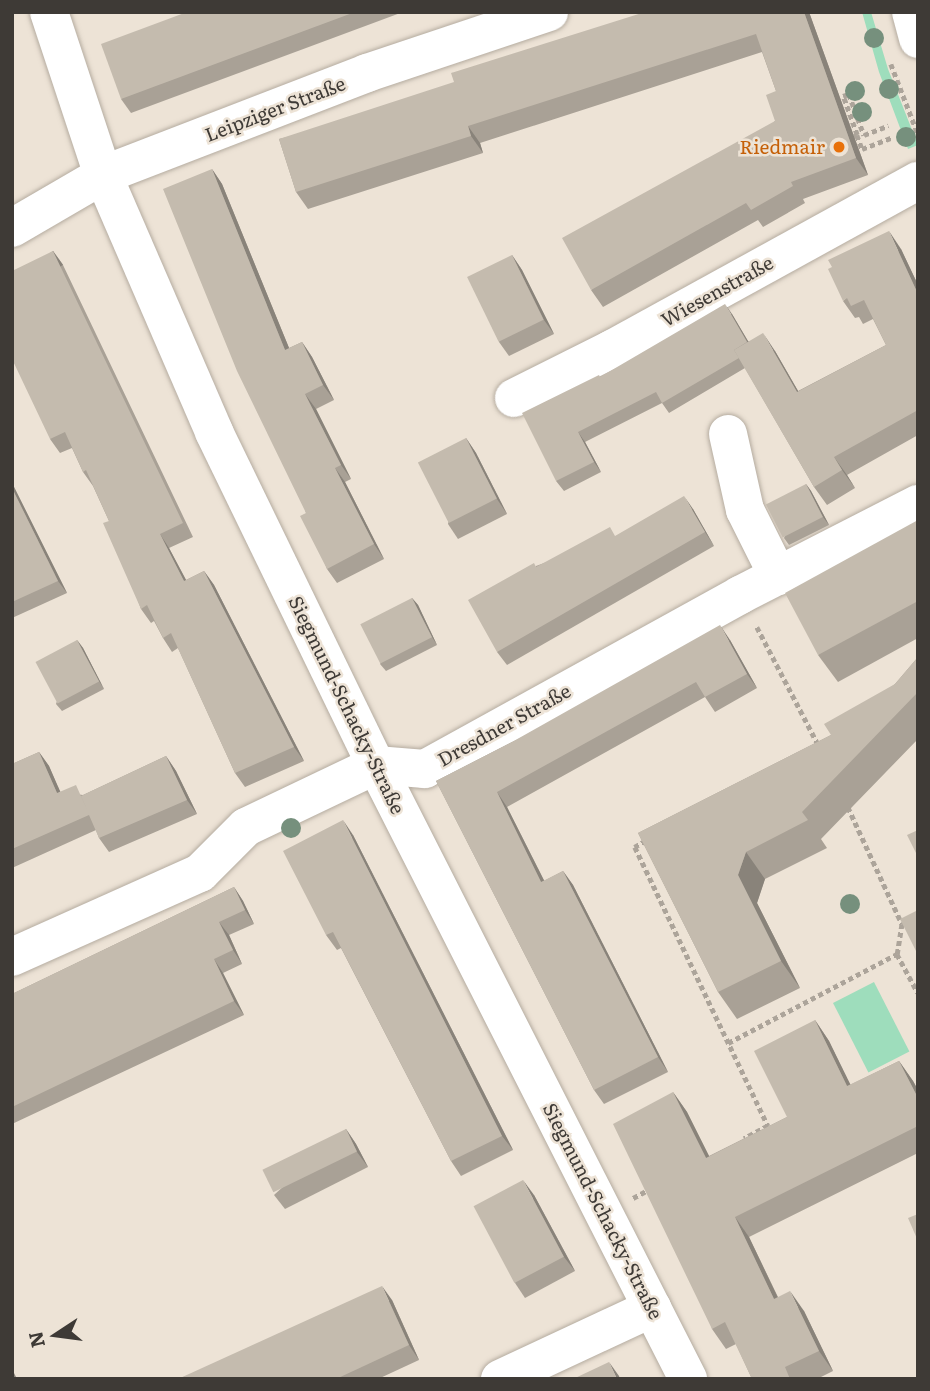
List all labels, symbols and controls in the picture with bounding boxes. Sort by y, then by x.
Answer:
street label: Leipziger Straße [202,72,348,146]
place label: Riedmair [740,136,825,158]
marker: Riedmair [831,139,847,155]
street label: Wiesenstraße [657,251,777,331]
street label: Siegmund-Schacky-Straße [284,592,410,818]
street label: Dresdner Straße [434,679,574,771]
street label: Siegmund-Schacky-Straße [538,1099,668,1323]
north arrow [21,1300,91,1370]
text: N [20,1329,51,1351]

